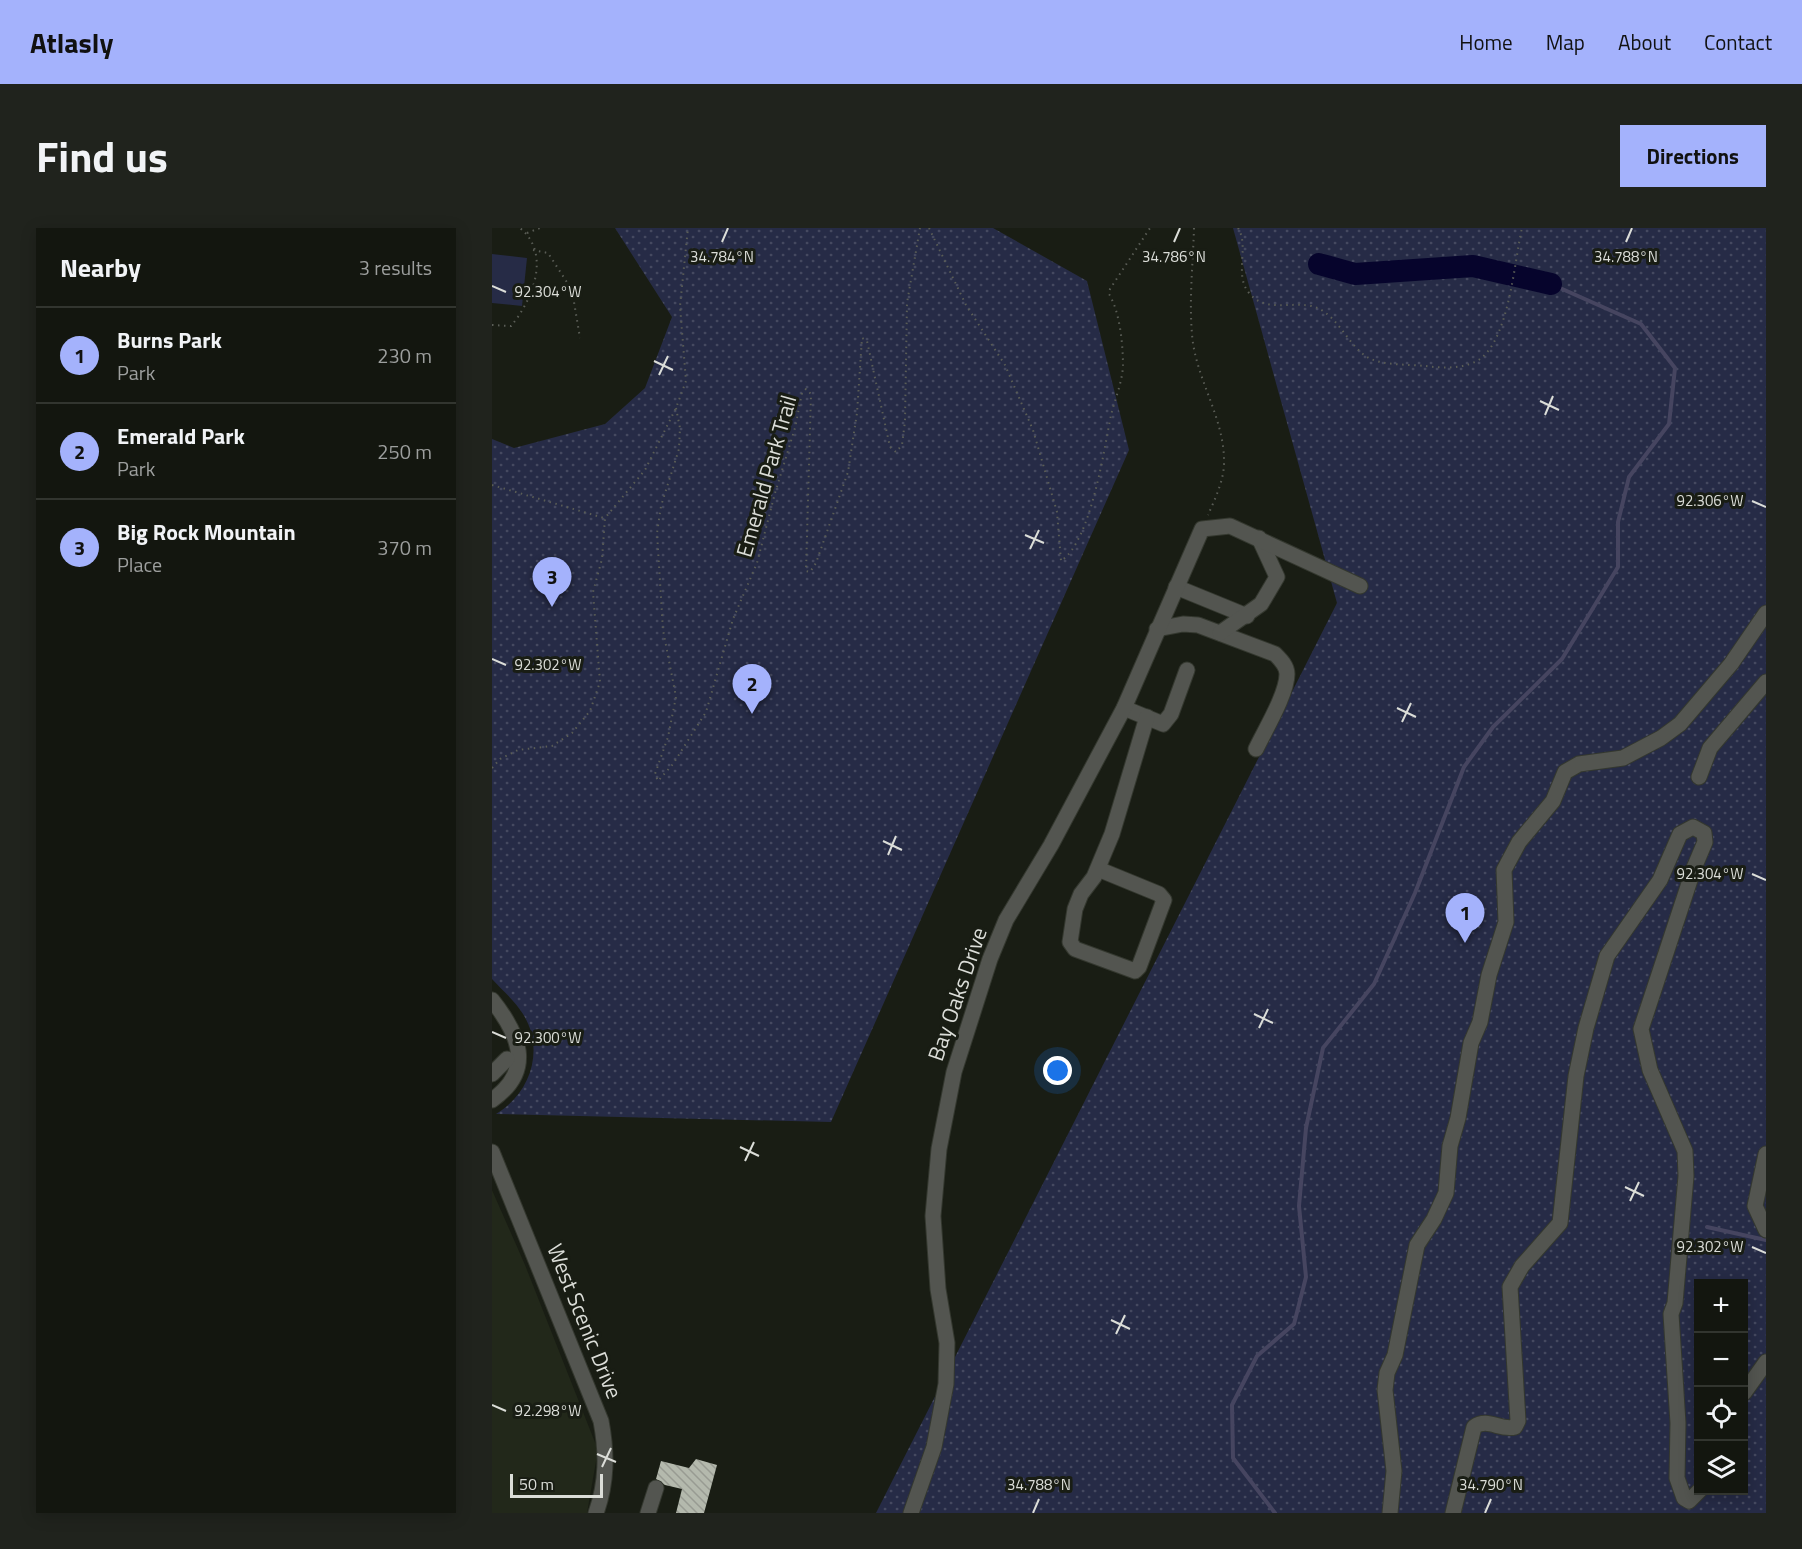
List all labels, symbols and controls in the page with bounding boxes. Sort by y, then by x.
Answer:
text: Atlasly [30,21,113,64]
text: Home [1459,26,1513,58]
text: Map [1546,26,1585,58]
text: About [1618,26,1671,58]
text: Contact [1704,26,1772,58]
text: Find us [36,124,168,188]
button: Directions [1620,125,1766,187]
text: 34.784°N [690,245,754,268]
text: 34.786°N [1142,245,1206,268]
text: 34.788°N [1594,245,1658,268]
text: Nearby [60,248,141,287]
text: 3 results [359,252,432,283]
text: 92.304°W [515,280,581,303]
text: Burns Park [117,323,222,357]
text: 1 [74,340,85,371]
text: 230 m [377,340,432,371]
text: Park [117,357,155,388]
street label: Emerald Park Trail [727,391,805,561]
text: Emerald Park [117,419,245,453]
text: 2 [74,436,85,467]
text: 250 m [377,436,432,467]
text: Park [117,453,155,484]
text: 92.306°W [1677,489,1743,512]
text: Big Rock Mountain [117,515,296,549]
text: 3 [74,532,85,563]
text: 370 m [377,532,432,563]
text: Place [117,549,162,580]
pin: 3 [532,558,572,607]
text: 92.302°W [515,653,581,676]
pin: 2 [732,664,772,714]
text: 92.304°W [1677,862,1743,885]
pin: 1 [1446,894,1484,943]
street label: Bay Oaks Drive [918,923,996,1065]
text: 92.300°W [515,1026,581,1049]
your location [1043,1056,1072,1085]
text: 92.302°W [1677,1235,1743,1258]
street label: West Scenic Drive [538,1238,632,1404]
map controls [1694,1279,1748,1495]
button: + [1694,1279,1748,1333]
button: − [1694,1333,1748,1387]
button: locate [1694,1387,1748,1441]
text: 92.298°W [515,1399,581,1422]
button: layers [1694,1441,1748,1495]
scale bar [510,1471,603,1498]
text: 50 m [519,1472,554,1496]
text: 34.788°N [1007,1473,1071,1496]
text: 34.790°N [1459,1473,1523,1496]

